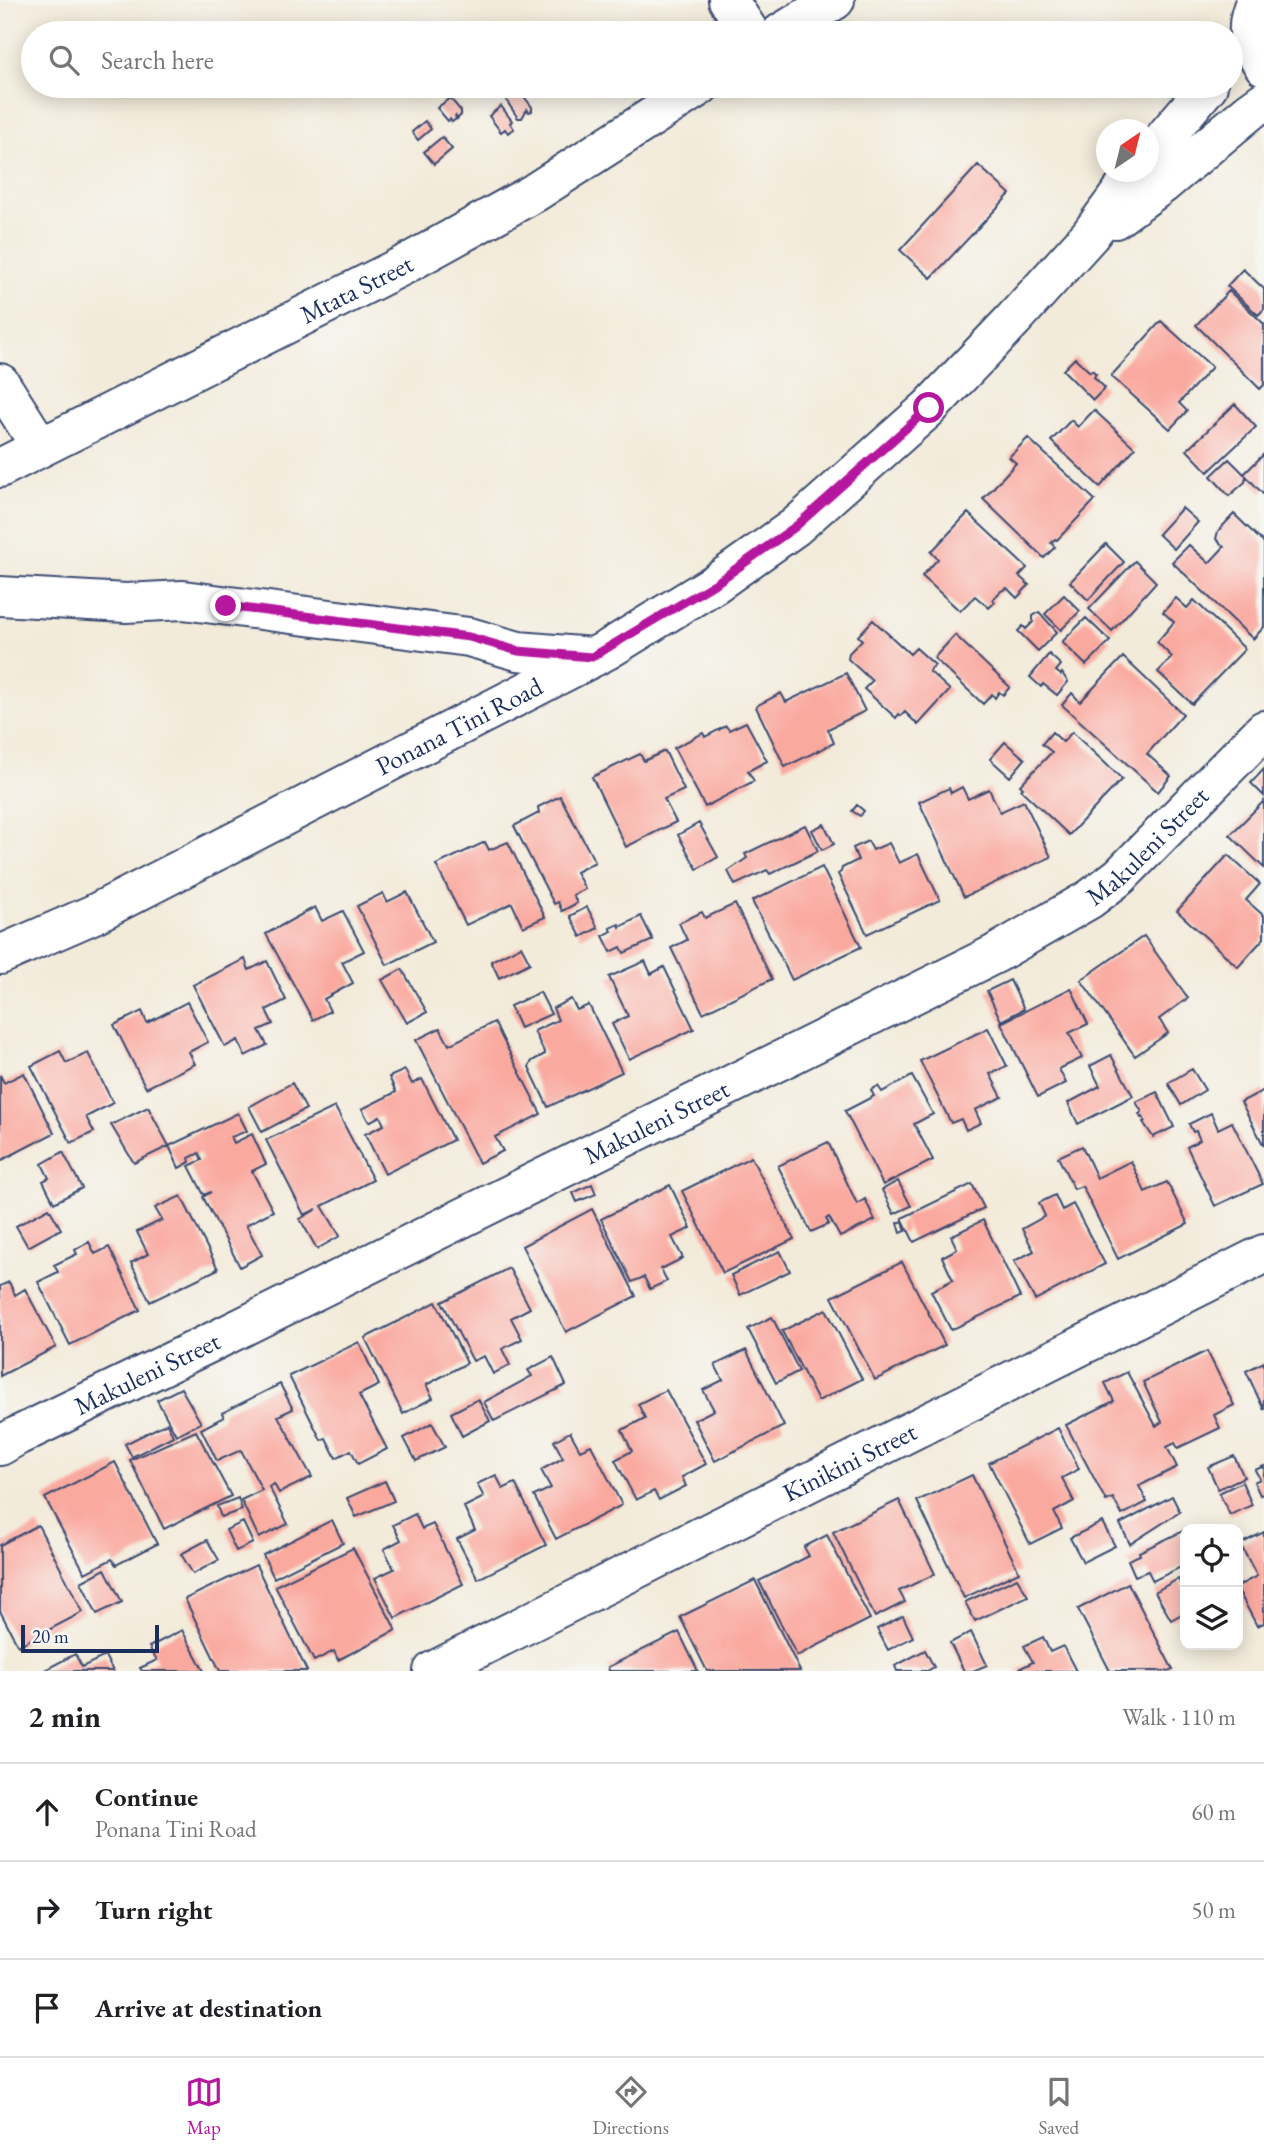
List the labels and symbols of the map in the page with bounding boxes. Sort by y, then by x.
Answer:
north arrow [1096,119,1159,182]
street label: Mtata Street [294,246,419,331]
route start [913,392,944,423]
route end [210,590,241,621]
street label: Ponana Tini Road [370,669,549,783]
street label: Makuleni Street [1079,779,1216,913]
street label: Makuleni Street [578,1072,735,1172]
street label: Makuleni Street [68,1324,226,1423]
street label: Kinikini Street [777,1414,922,1510]
scale bar [21,1622,159,1654]

